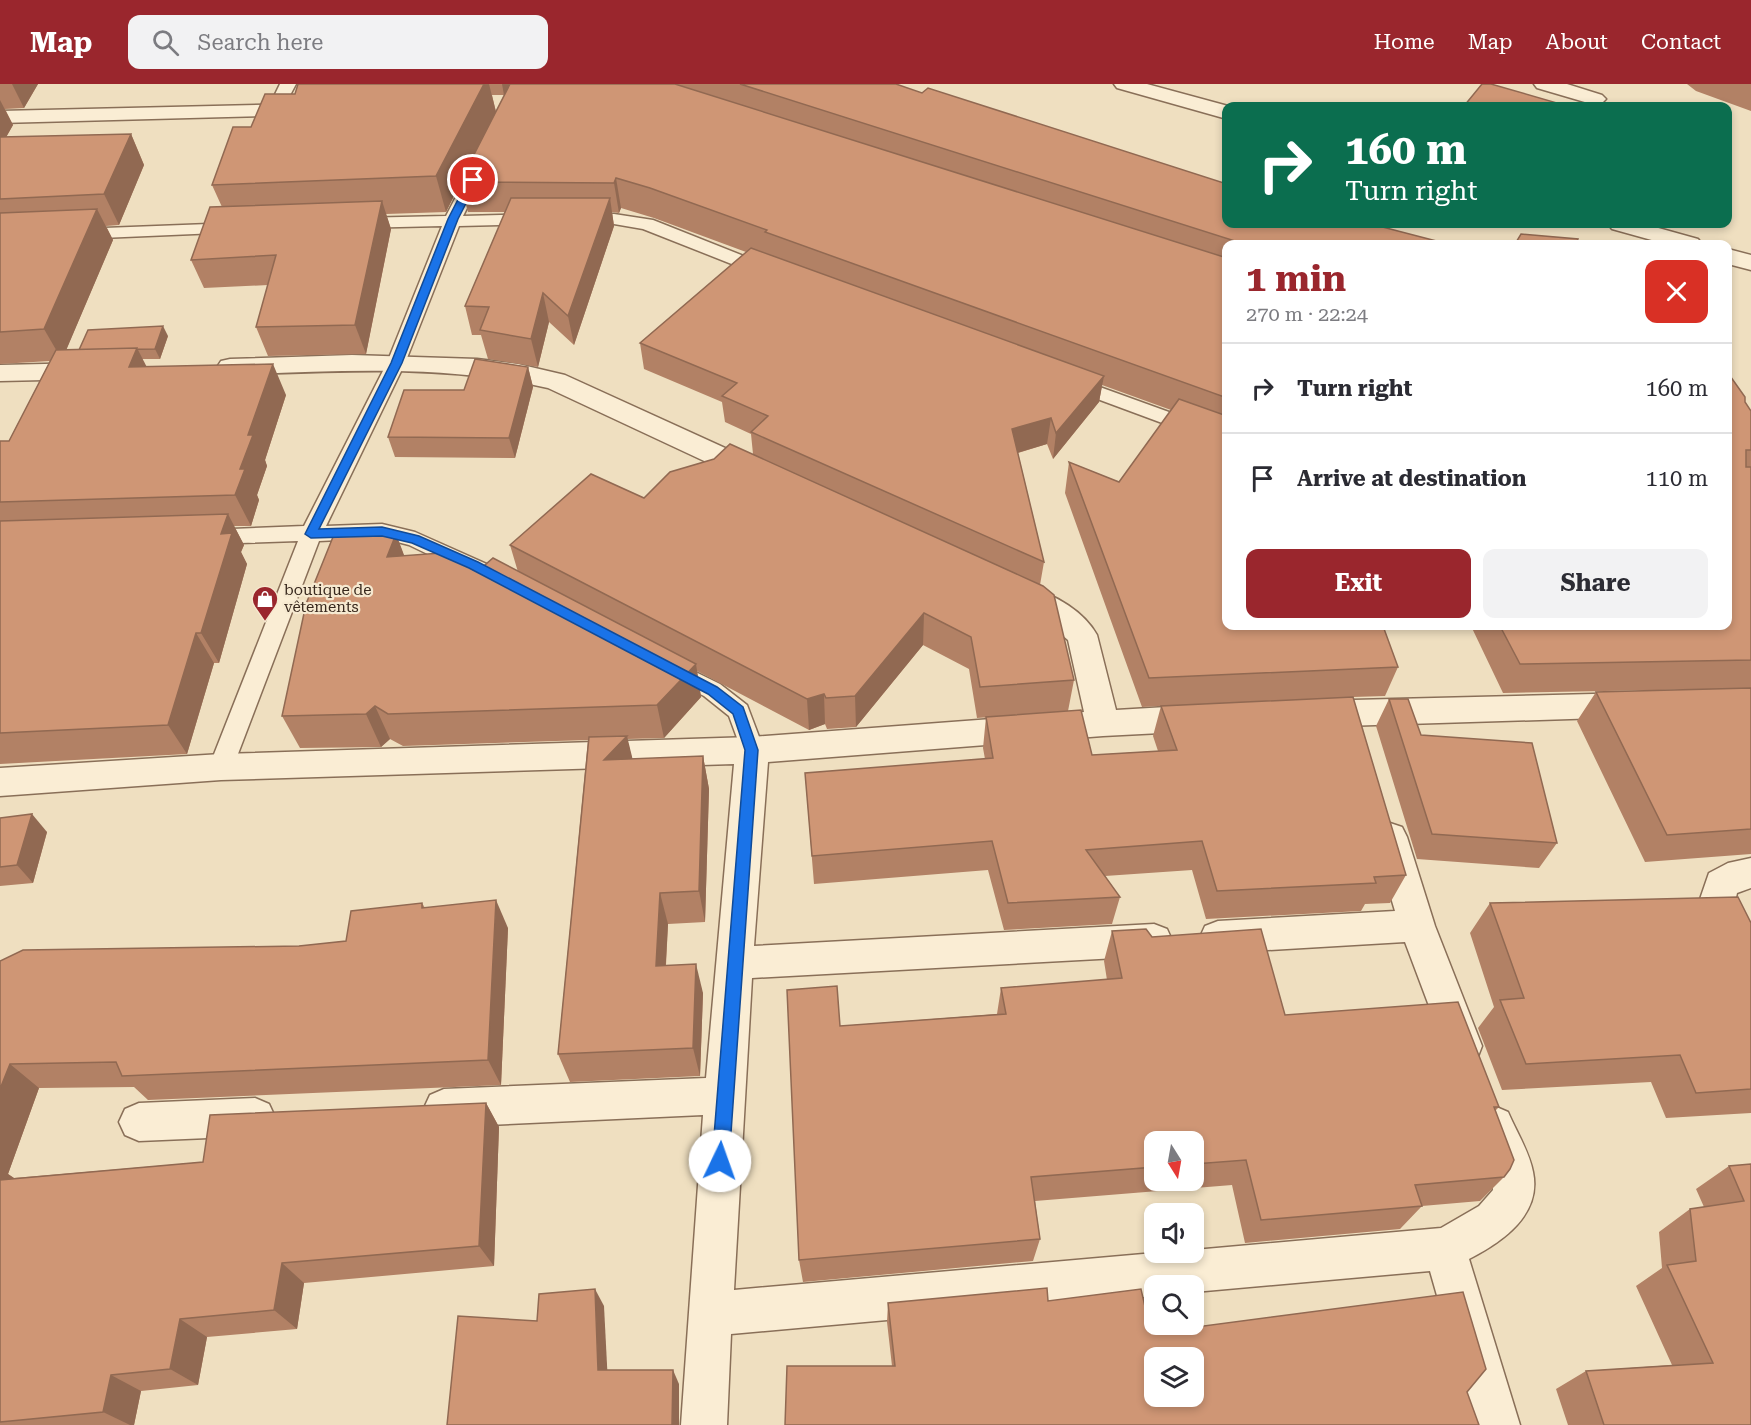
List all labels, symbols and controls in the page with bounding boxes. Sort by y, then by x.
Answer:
search box [128,15,548,69]
text: Map [30,26,92,59]
icon: search [149,26,182,59]
text: Search here [197,30,323,55]
text: Home [1374,30,1435,54]
text: Map [1468,30,1513,54]
text: About [1546,30,1608,54]
text: Contact [1641,30,1721,54]
text: 160 m [1345,125,1467,174]
icon: right [1246,126,1324,204]
pin [447,154,498,205]
icon: arrive [456,163,489,196]
text: Turn right [1345,175,1478,207]
text: 1 min [1246,258,1346,300]
button: close [1645,260,1708,323]
text: 270 m · 22:24 [1246,302,1368,326]
icon: right [1246,372,1279,405]
text: Turn right [1297,376,1412,401]
text: 160 m [1645,376,1708,401]
icon: arrive [1246,462,1279,495]
text: Arrive at destination [1297,466,1526,491]
text: 110 m [1645,466,1708,491]
button: Exit [1246,549,1471,618]
button: Share [1483,549,1708,618]
place label: boutique de vêtements [284,581,371,616]
shop icon: boutique de vêtements [250,584,280,622]
position arrow [688,1129,752,1193]
north arrow [1144,1131,1204,1191]
map controls [1144,1131,1204,1407]
button: sound [1144,1203,1204,1263]
button: search [1144,1275,1204,1335]
button: layers [1144,1347,1204,1407]

